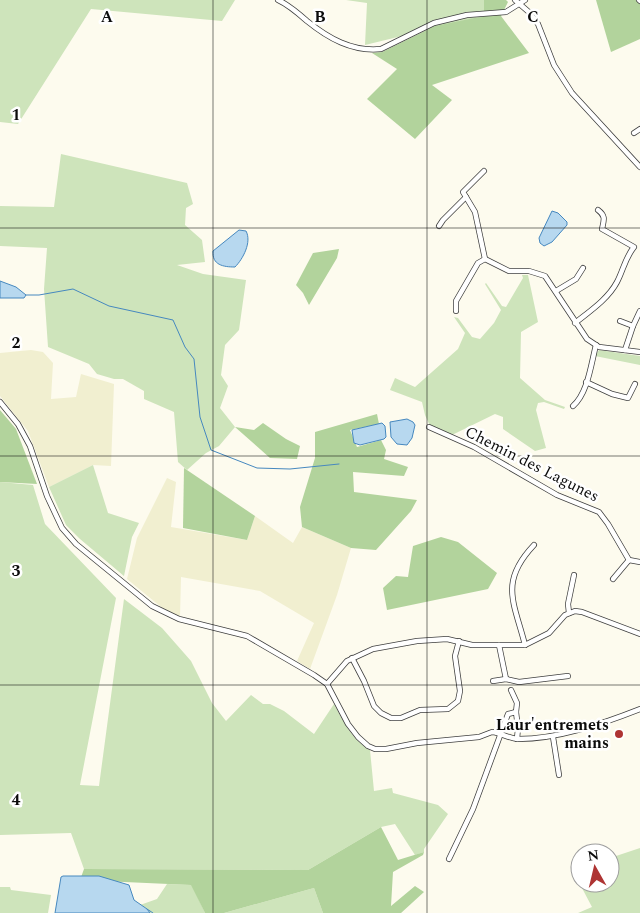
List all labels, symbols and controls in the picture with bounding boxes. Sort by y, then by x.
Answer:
text: A [101,5,114,29]
text: B [314,5,326,29]
text: C [527,5,539,29]
text: 1 [12,103,20,127]
text: 2 [12,331,21,355]
street label: Chemin des Lagunes [461,420,603,508]
text: 3 [12,559,21,583]
place label: Laur'entremets mains [496,713,609,755]
marker: Laur'entremets mains [613,728,625,740]
text: 4 [12,788,21,812]
north arrow [570,843,620,893]
text: N [586,844,600,867]

